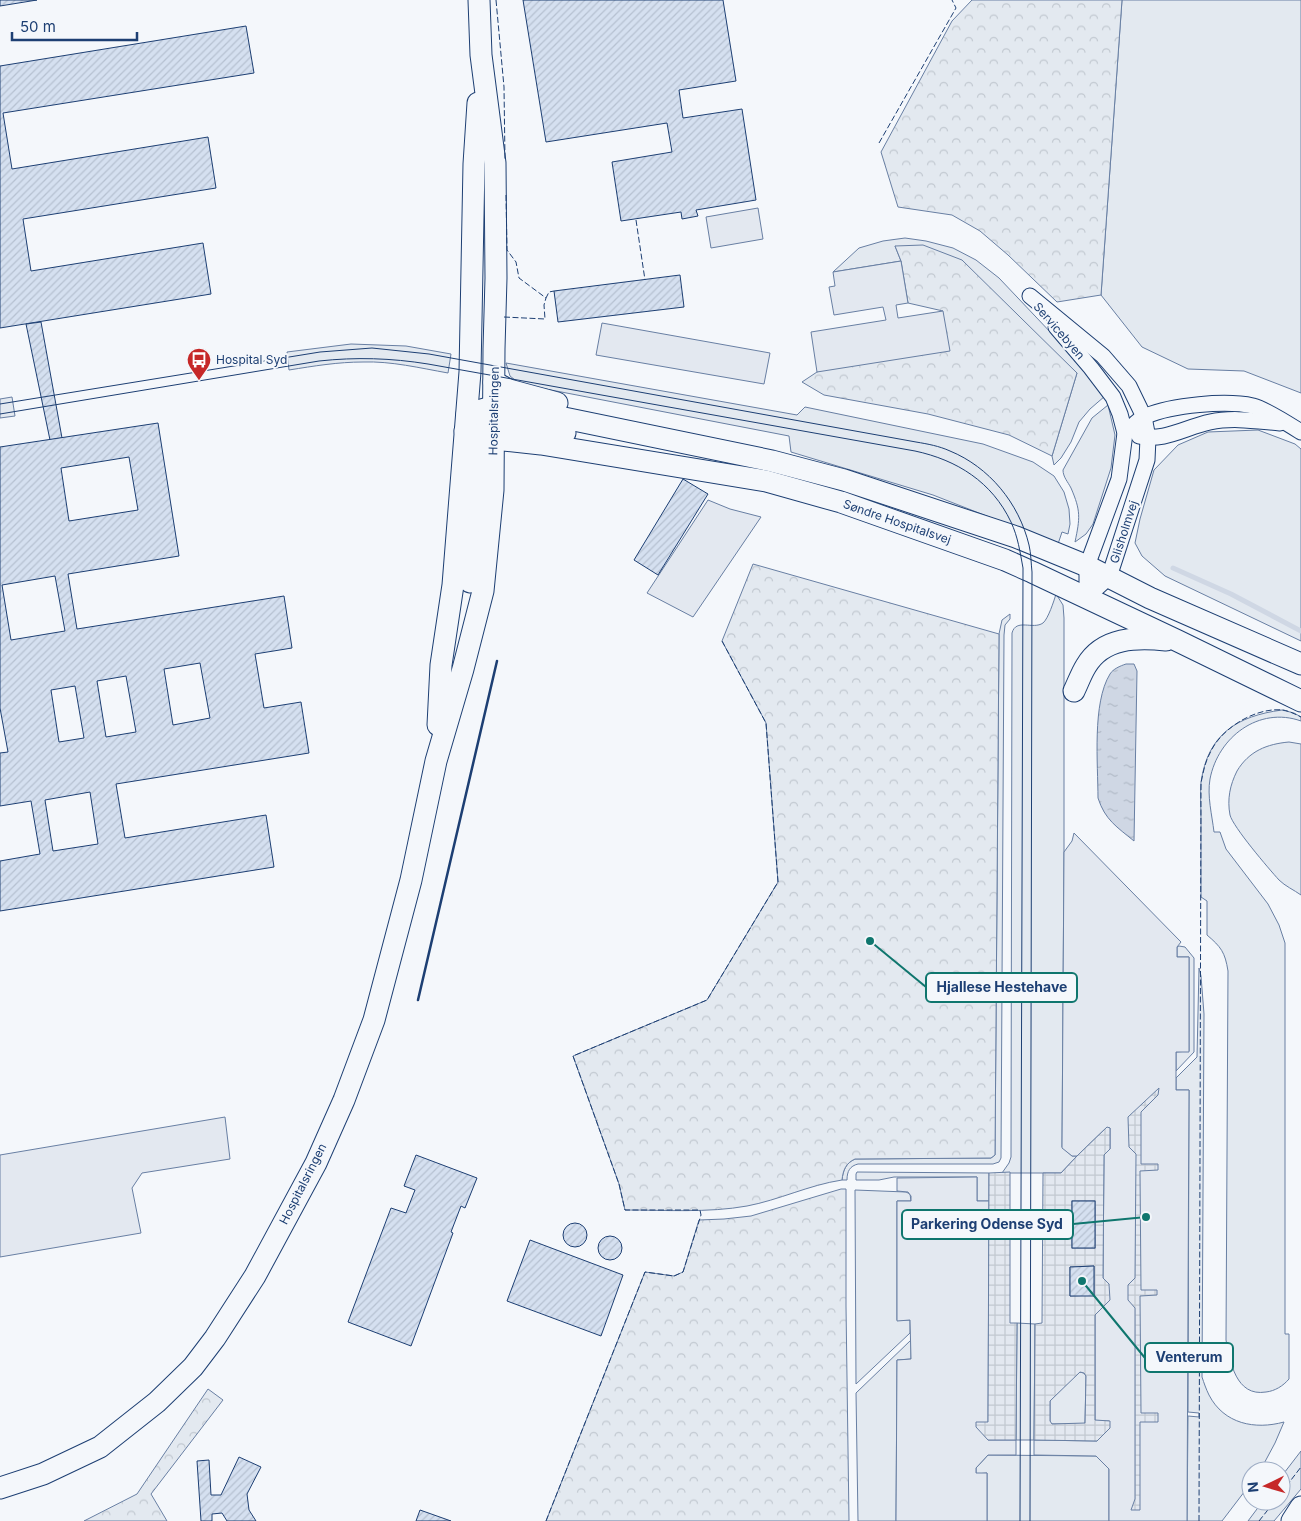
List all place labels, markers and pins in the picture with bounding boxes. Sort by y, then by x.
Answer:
bus stop icon: Hospital Syd [186,347,212,381]
place label: Hospital Syd [216,352,287,367]
callout: Hjallese Hestehave [926,973,1077,1002]
callout: Parkering Odense Syd [902,1210,1073,1239]
callout: Venterum [1145,1343,1233,1372]

